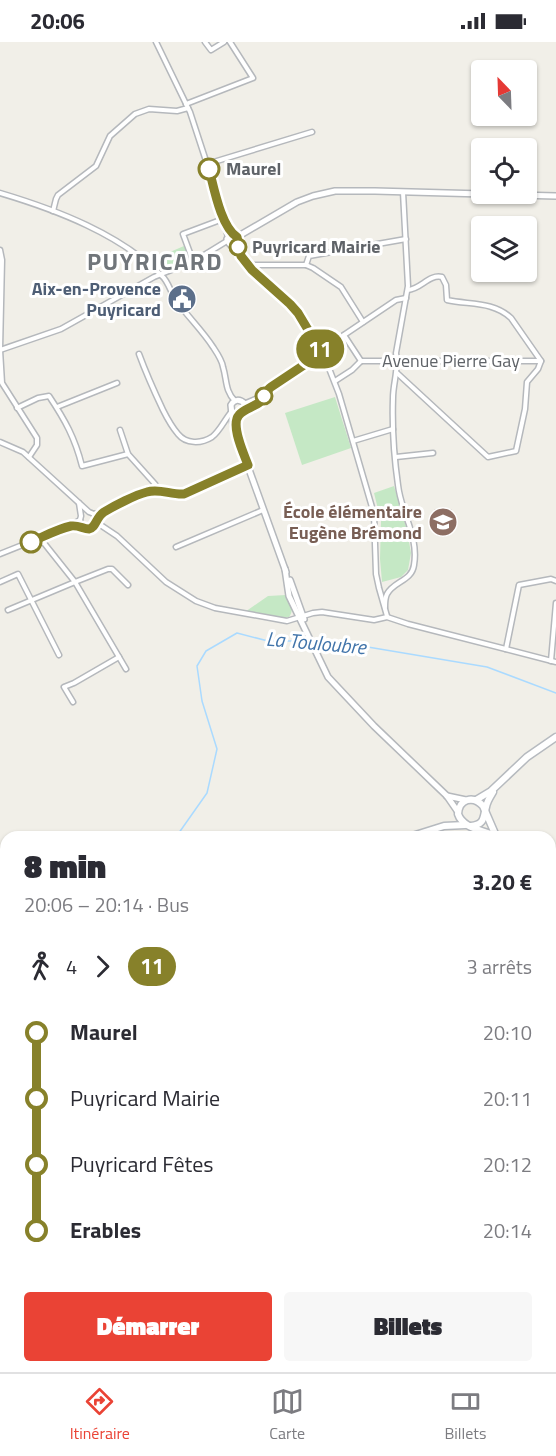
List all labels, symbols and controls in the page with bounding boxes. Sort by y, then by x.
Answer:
text: 20:06 [30,4,85,38]
north arrow [471,60,537,126]
map controls [471,60,537,282]
button: locate [471,138,537,204]
place label: Maurel [226,155,281,182]
marker: Maurel [198,158,220,180]
button: layers [471,216,537,282]
place label: Puyricard Mairie [252,233,380,260]
marker: Puyricard Mairie [229,238,247,256]
district label: PUYRICARD [87,243,223,279]
place label: Aix-en-Provence Puyricard [32,275,161,323]
public building icon: Aix-en-Provence Puyricard [166,283,198,315]
line badge: 11 [293,330,347,368]
text: 11 [308,333,332,365]
street label: Avenue Pierre Gay [382,347,520,374]
unlabelled marker [255,387,273,405]
place label: École élémentaire Eugène Brémond [283,498,422,546]
school or university icon: École élémentaire Eugène Brémond [427,506,459,538]
unlabelled marker [20,531,42,553]
water label: La Touloubre [265,623,369,662]
text: 8 min [24,841,106,891]
text: 3.20 € [472,865,532,899]
text: 20:06 – 20:14 · Bus [24,889,189,920]
icon: walk [24,950,57,983]
icon: forward [86,950,119,983]
text: 11 [140,950,164,982]
text: 4 [66,951,77,982]
text: 3 arrêts [466,951,532,982]
text: Maurel [70,1015,138,1049]
text: 20:10 [483,1017,532,1048]
text: Puyricard Mairie [70,1081,220,1115]
text: 20:11 [483,1083,532,1114]
text: Puyricard Fêtes [70,1147,214,1181]
text: 20:12 [483,1149,532,1180]
text: Erables [70,1213,141,1247]
text: 20:14 [483,1215,532,1246]
button: Démarrer [24,1292,272,1361]
button: Billets [284,1292,532,1361]
tab: Itinéraire [70,1385,130,1445]
tab: Carte [269,1385,305,1445]
tab: Billets [444,1385,486,1445]

